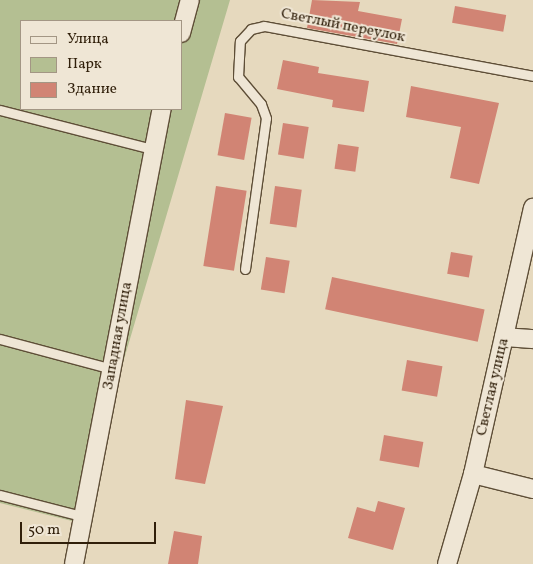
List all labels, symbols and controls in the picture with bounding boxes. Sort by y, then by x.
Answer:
street label: Светлый переулок [279,5,407,47]
legend [20,20,182,110]
text: Улица [67,29,109,50]
text: Парк [67,54,102,75]
text: Здание [67,79,117,100]
street label: Западная улица [100,280,136,392]
street label: Светлая улица [473,336,513,438]
scale bar [22,512,159,544]
text: 50 m [28,520,60,541]

